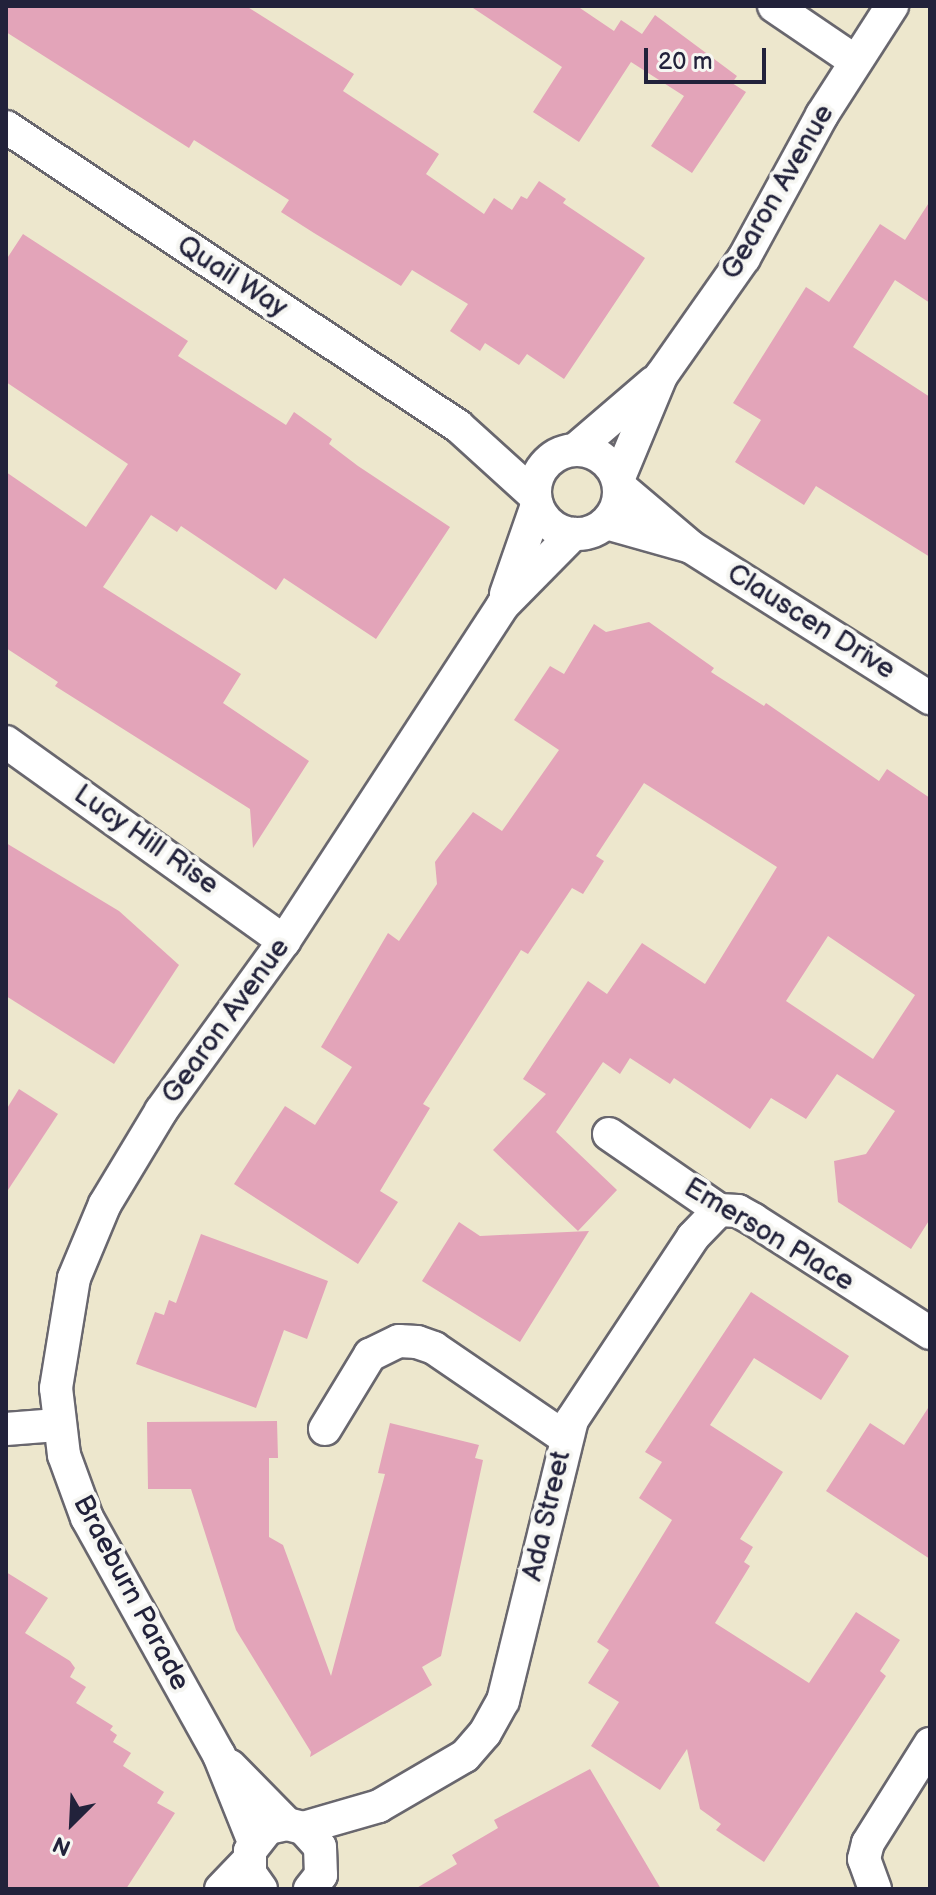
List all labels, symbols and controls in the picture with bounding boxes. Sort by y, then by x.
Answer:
scale bar [648,32,770,82]
text: 20 m [658,47,713,76]
street label: Gearon Avenue [714,99,842,285]
street label: Quail Way [170,229,294,325]
street label: Clauscen Drive [721,557,901,687]
street label: Lucy Hill Rise [66,777,226,903]
street label: Gearon Avenue [155,932,297,1110]
street label: Emerson Place [678,1171,860,1299]
street label: Ada Street [516,1447,578,1585]
street label: Braeburn Parade [65,1490,197,1696]
north arrow [32,1783,112,1863]
text: N [49,1830,75,1861]

